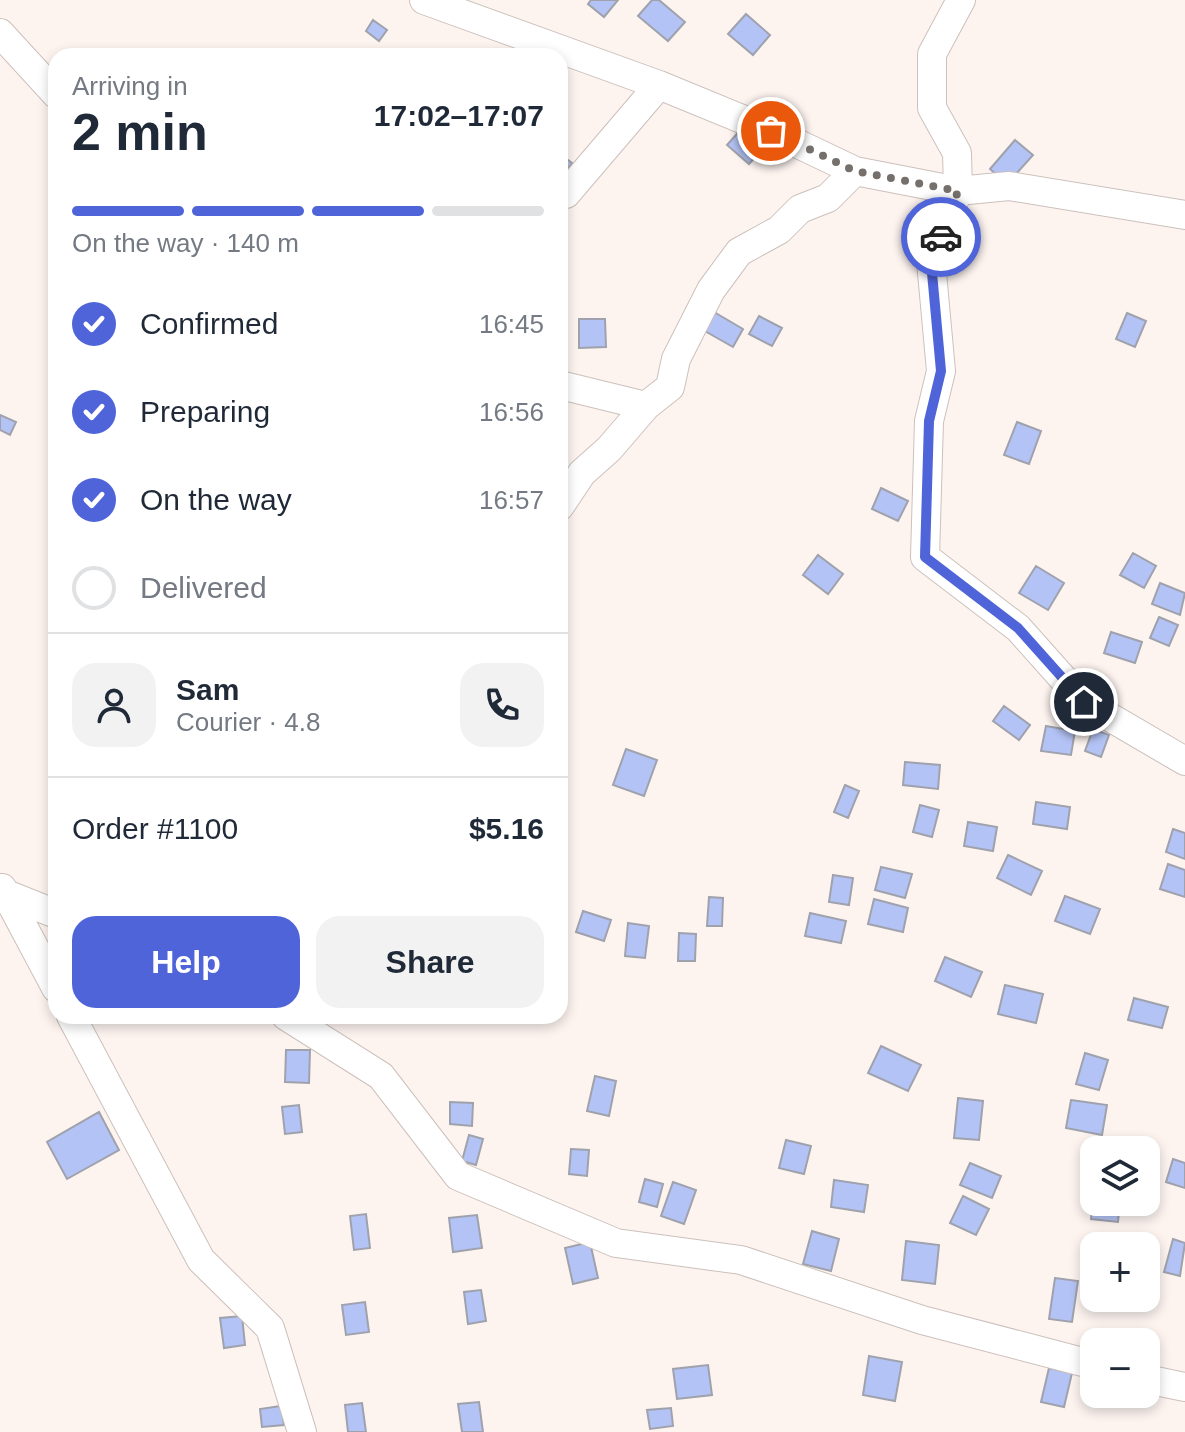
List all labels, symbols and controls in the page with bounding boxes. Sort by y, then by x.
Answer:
text: Arriving in [72,71,188,101]
pin [737,97,805,165]
text: 17:02–17:07 [374,99,544,132]
text: 2 min [72,103,208,161]
icon: bag [749,109,793,153]
courier [901,197,981,277]
icon: car [919,215,963,259]
text: On the way · 140 m [72,228,299,258]
icon: check [72,302,116,346]
text: Confirmed [140,307,278,340]
text: 16:45 [479,309,544,339]
icon: check [72,390,116,434]
text: Preparing [140,395,270,428]
text: 16:56 [479,397,544,427]
icon: check [72,478,116,522]
text: On the way [140,483,292,516]
text: 16:57 [479,485,544,515]
text: Delivered [140,571,267,604]
button: person [72,663,156,747]
button: phone [460,663,544,747]
pin [1050,668,1118,736]
text: Sam [176,673,239,706]
icon: home [1062,680,1106,724]
text: Courier · 4.8 [176,707,321,737]
text: Order #1100 [72,812,238,845]
text: $5.16 [469,812,544,845]
button: Help [72,916,300,1008]
button: Share [316,916,544,1008]
map controls [1080,1136,1160,1408]
button: layers [1080,1136,1160,1216]
button: + [1080,1232,1160,1312]
button: − [1080,1328,1160,1408]

